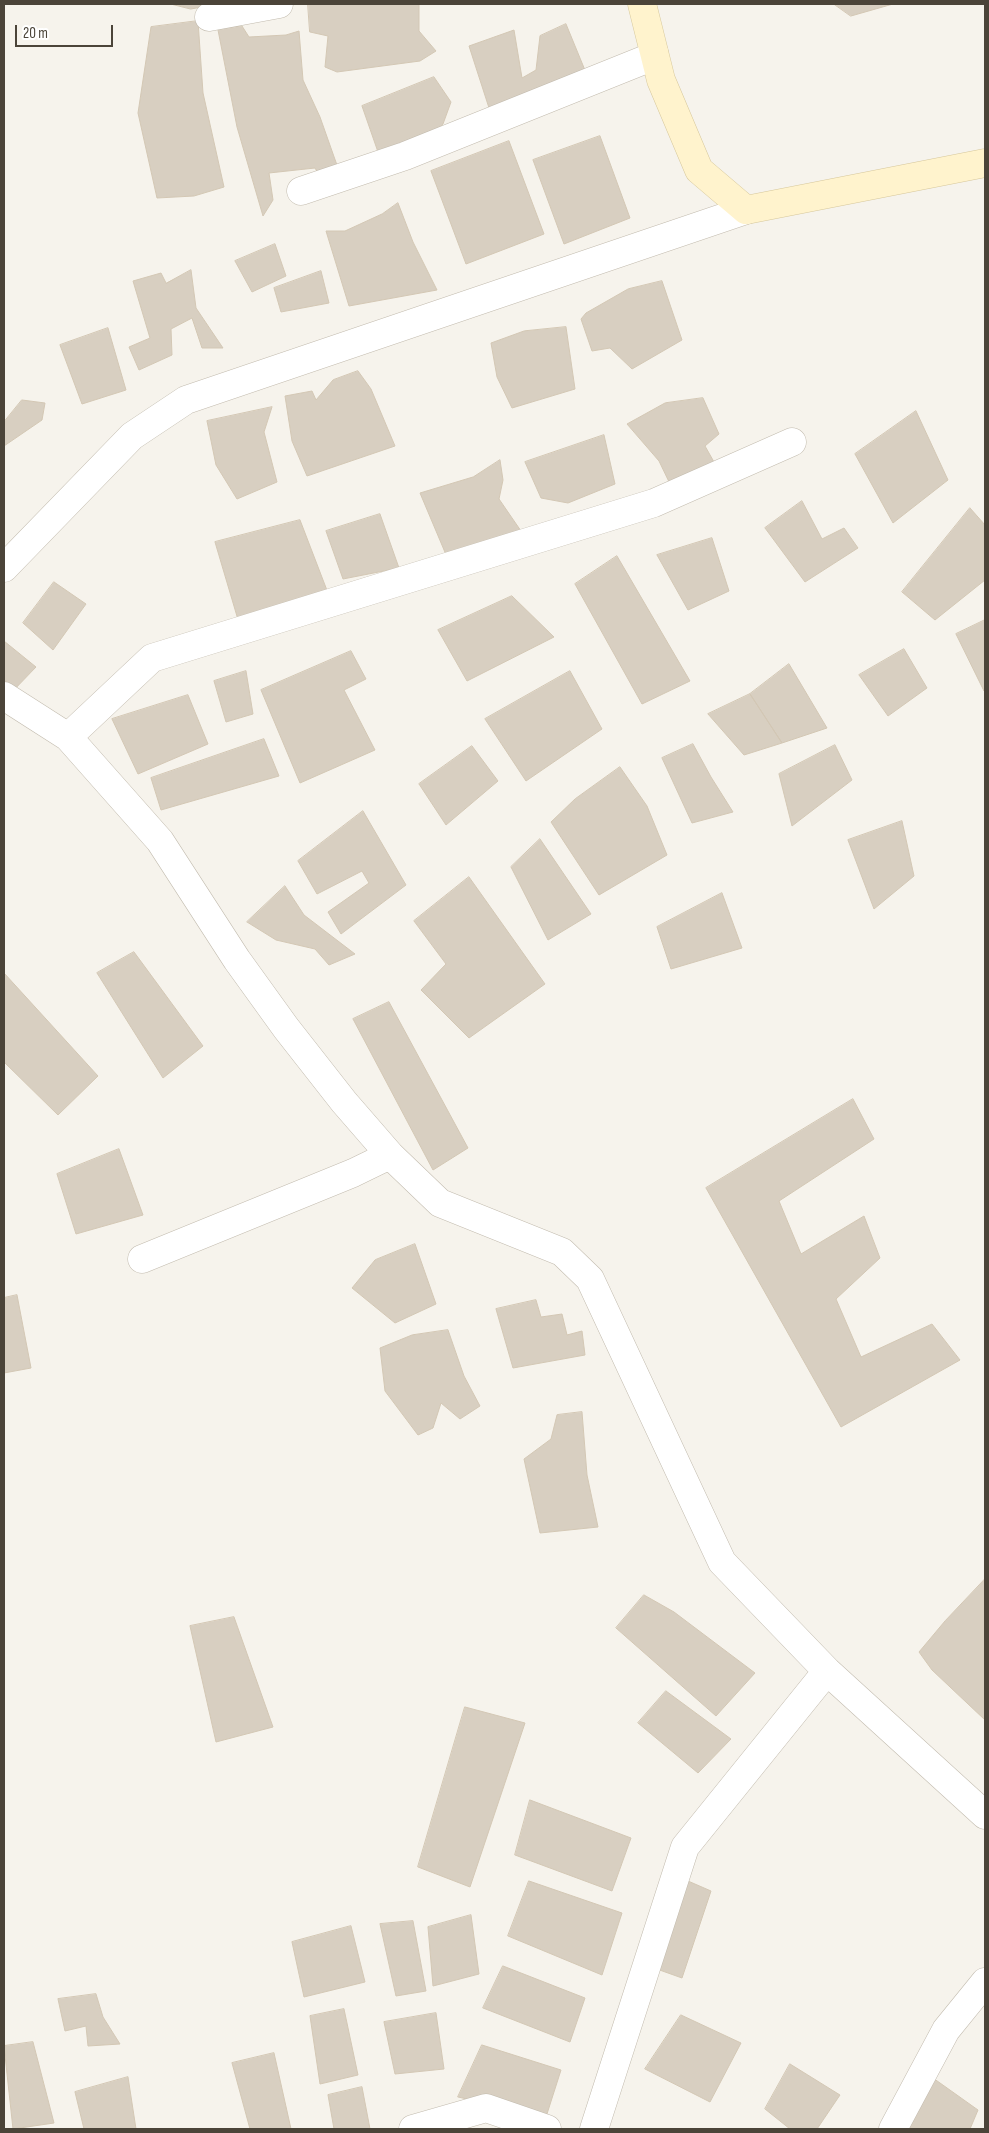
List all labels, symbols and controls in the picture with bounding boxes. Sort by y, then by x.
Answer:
scale bar [18,15,115,47]
text: 20 m [23,24,48,43]

